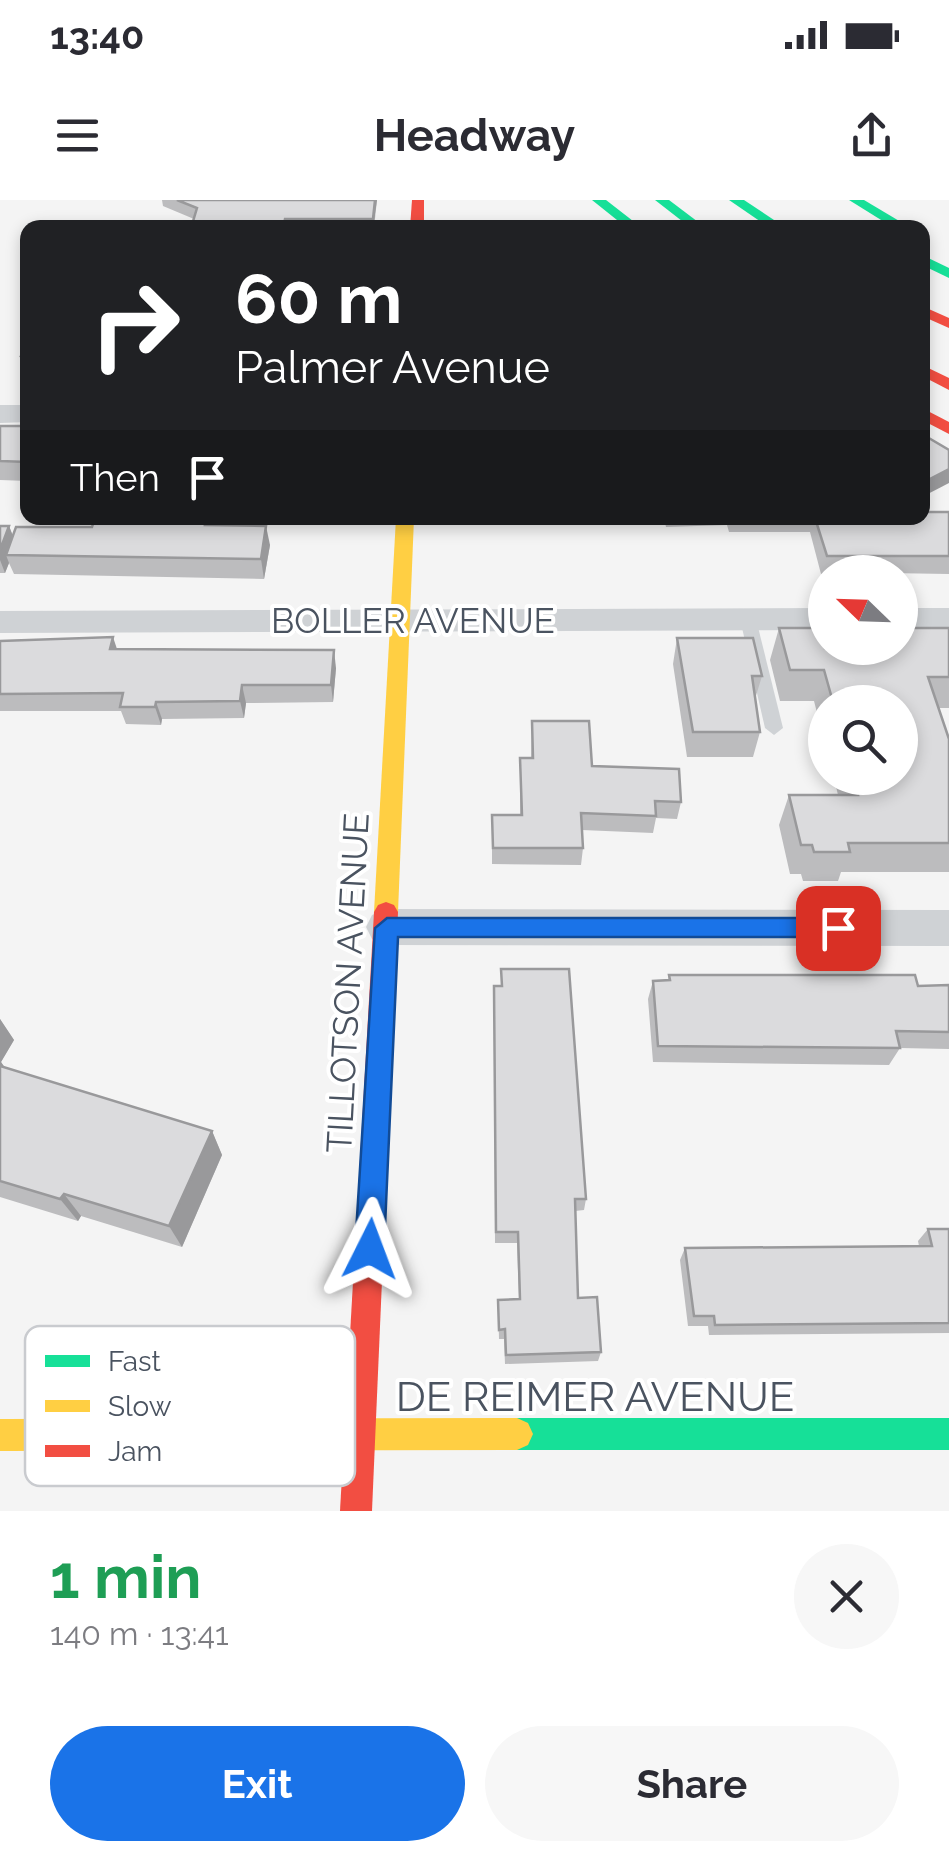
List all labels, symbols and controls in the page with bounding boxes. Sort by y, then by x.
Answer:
text: 13:40 [50,13,144,58]
icon: menu [50,108,105,163]
icon: share [844,108,899,163]
text: Headway [374,109,575,162]
text: 60 m [235,257,402,339]
icon: right [70,260,200,390]
text: Palmer Avenue [235,341,550,394]
icon: arrive [180,450,235,505]
text: Then [70,455,160,500]
north arrow [808,555,918,665]
map controls [808,555,918,795]
street label: BOLLER AVENUE [271,600,555,641]
button: search [808,685,918,795]
street label: TILLOTSON AVENUE [318,812,377,1154]
pin [796,886,881,971]
icon: arrive [811,901,866,956]
position arrow [318,1197,422,1301]
legend [25,1326,355,1486]
text: Fast [108,1345,161,1378]
street label: DE REIMER AVENUE [396,1372,794,1421]
text: Slow [108,1390,172,1423]
text: Jam [108,1435,162,1468]
text: 1 min [50,1542,201,1612]
button: close [794,1544,899,1649]
text: 140 m · 13:41 [50,1615,229,1652]
button: Exit [50,1726,465,1841]
button: Share [485,1726,899,1841]

